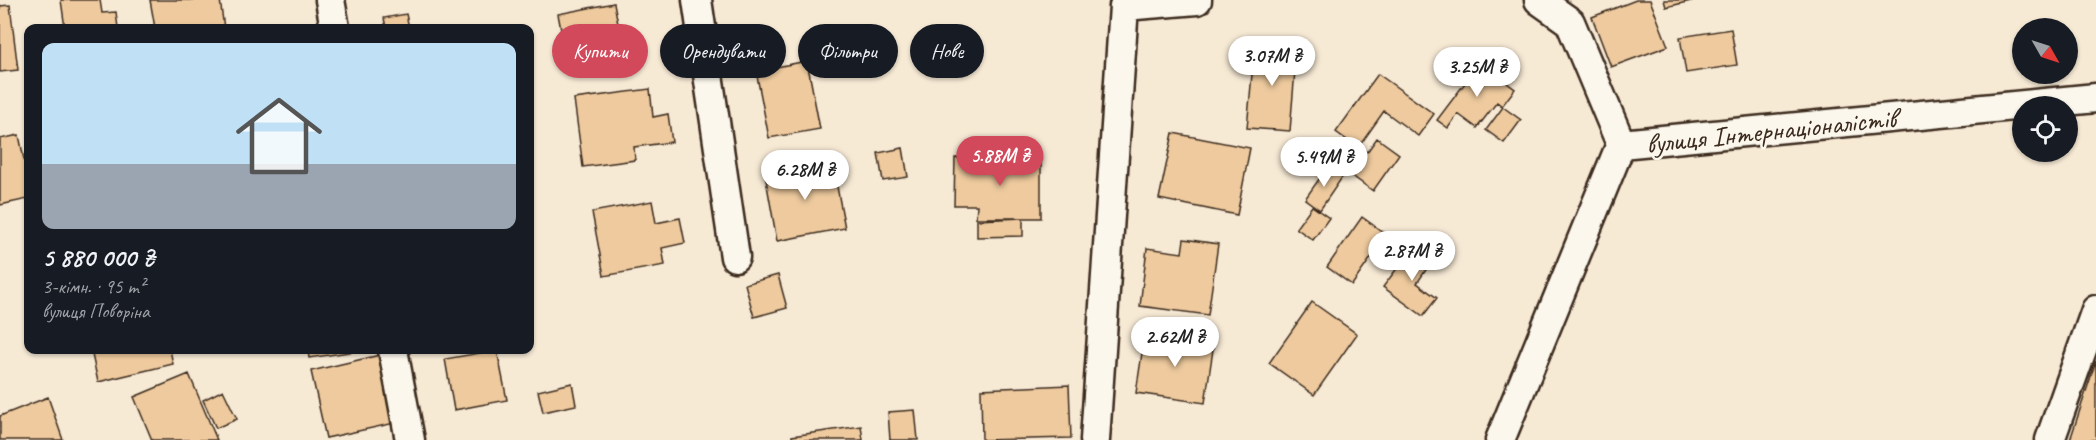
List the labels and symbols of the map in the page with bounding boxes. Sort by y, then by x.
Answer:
north arrow [2012,18,2078,84]
pin: 3.07M ₴ [1217,36,1327,87]
pin: 3.25M ₴ [1422,47,1532,98]
street label: вулиця Інтернаціоналістів [1644,99,1904,161]
pin: 5.88M ₴ [945,136,1055,187]
pin: 5.49M ₴ [1269,137,1379,188]
pin: 6.28M ₴ [750,150,860,201]
pin: 2.87M ₴ [1357,231,1467,282]
pin: 2.62M ₴ [1120,317,1230,368]

